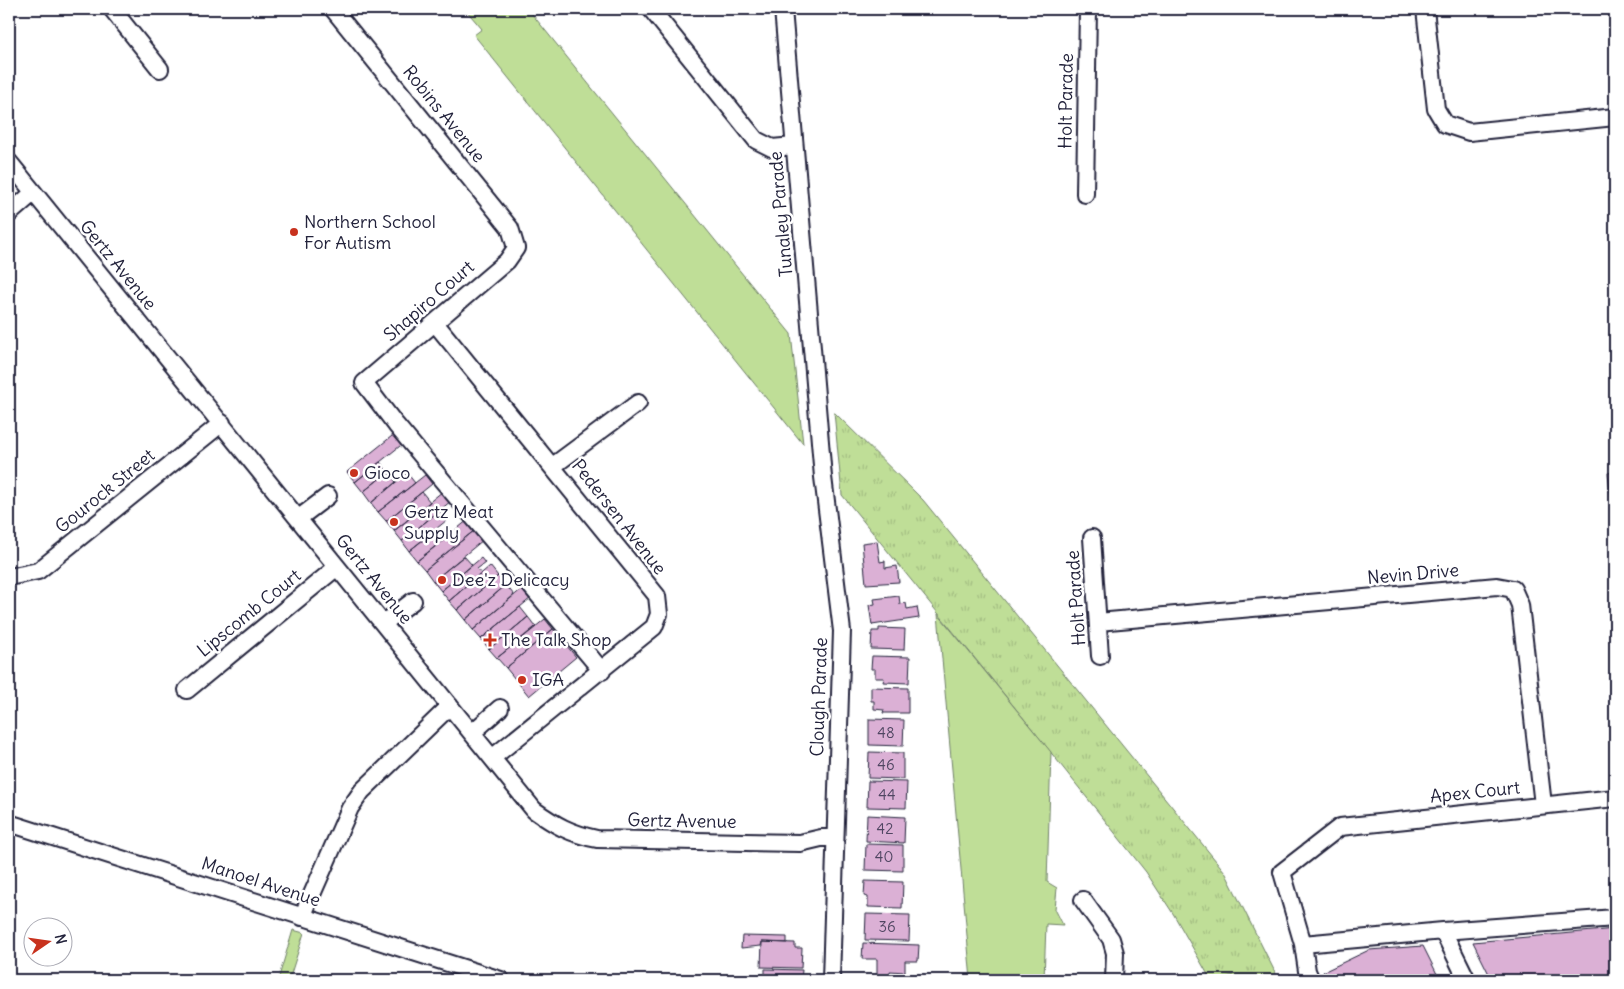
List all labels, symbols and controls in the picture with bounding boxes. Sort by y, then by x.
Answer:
street label: Holt Parade [1053,53,1078,149]
street label: Robins Avenue [398,60,491,167]
street label: Tunaley Parade [764,150,797,278]
place label: Northern School For Autism [304,210,436,254]
street label: Gertz Avenue [75,215,162,314]
marker: Northern School For Autism [288,226,300,238]
street label: Shapiro Court [379,255,479,346]
street label: Gourock Street [50,443,159,538]
street label: Pedersen Avenue [567,454,672,579]
place label: Gioco [364,461,410,484]
marker: Gioco [348,467,360,479]
place label: Gertz Meat Supply [404,500,494,544]
marker: Gertz Meat Supply [388,516,400,528]
street label: Gertz Avenue [331,529,418,628]
street label: Holt Parade [1061,550,1090,647]
street label: Nevin Drive [1366,558,1460,589]
street label: Lipscomb Court [192,564,305,662]
place label: Dee'z Delicacy [452,568,570,591]
marker: Dee'z Delicacy [436,574,448,586]
place label: The Talk Shop [501,628,612,651]
marker: The Talk Shop [483,633,497,647]
street label: Clough Parade [805,637,832,757]
place label: IGA [532,668,564,691]
marker: IGA [516,674,528,686]
house number: 48 [877,723,895,742]
house number: 46 [877,755,895,774]
street label: Apex Court [1429,775,1521,808]
house number: 44 [878,785,896,804]
street label: Gertz Avenue [627,808,737,833]
house number: 42 [877,819,893,838]
house number: 40 [875,847,893,866]
street label: Manoel Avenue [199,851,324,912]
north arrow [22,916,72,966]
house number: 36 [878,917,896,936]
text: N [51,932,71,946]

